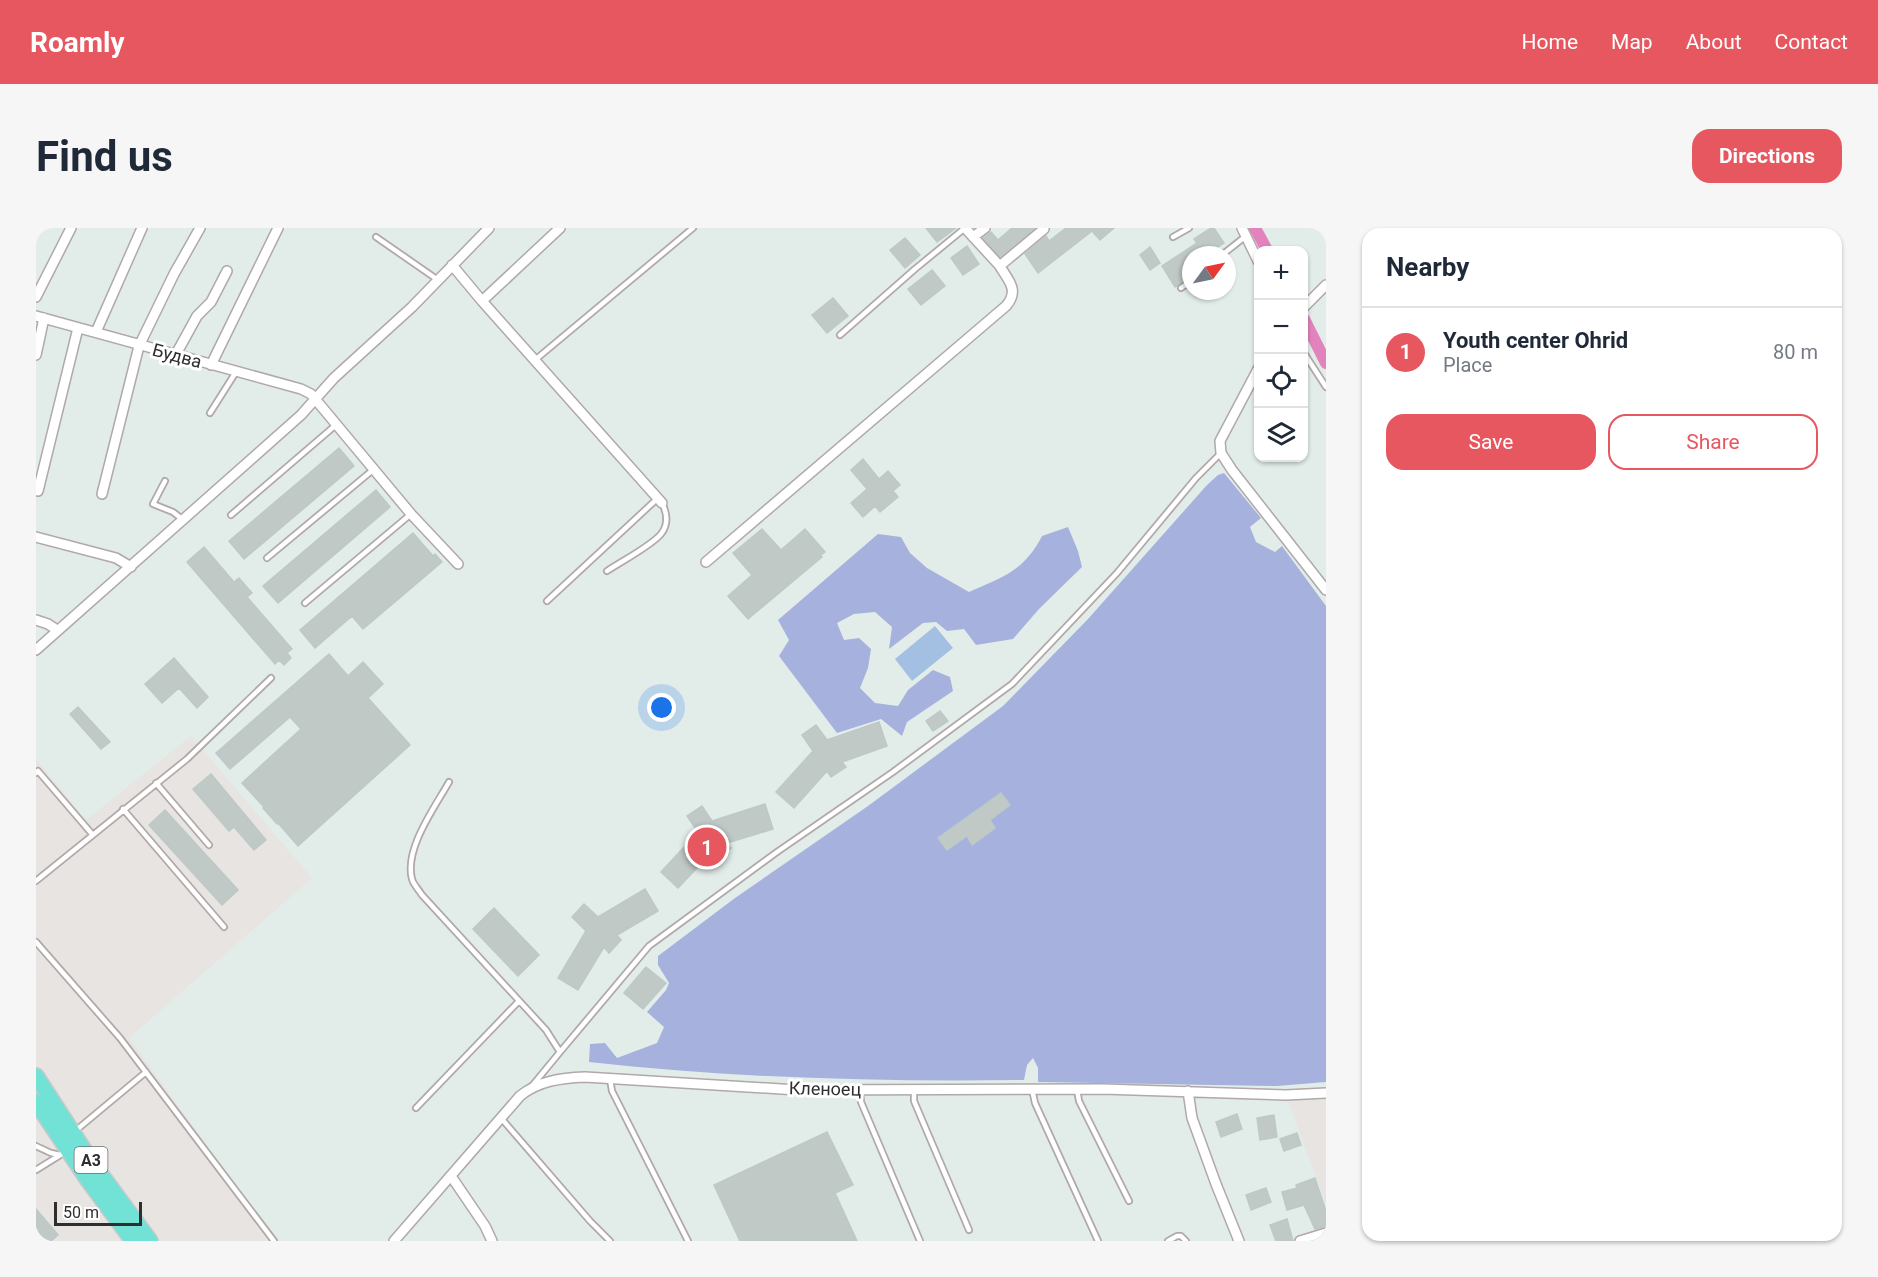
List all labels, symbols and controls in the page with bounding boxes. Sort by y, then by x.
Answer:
text: Roamly [30,26,125,59]
text: Home [1522,30,1578,54]
text: Map [1611,30,1653,54]
text: About [1686,30,1742,54]
text: Contact [1775,30,1848,54]
button: Directions [1692,129,1842,183]
text: Find us [36,132,173,181]
north arrow [1182,246,1236,300]
map controls [1254,246,1308,462]
button: + [1254,246,1308,300]
text: Nearby [1386,252,1469,282]
button: − [1254,300,1308,354]
text: Youth center Ohrid [1443,328,1628,353]
street label: Будва [150,339,204,372]
text: 1 [1400,340,1411,364]
text: 80 m [1773,340,1818,364]
text: Place [1443,353,1492,377]
button: locate [1254,354,1308,408]
button: layers [1254,408,1308,462]
button: Save [1386,414,1596,470]
button: Share [1608,414,1818,470]
your location [647,693,676,722]
pin: 1 [688,824,726,870]
street label: Кленоец [789,1077,862,1100]
road number: A3 [74,1147,108,1173]
scale bar [54,1199,142,1226]
text: 50 m [63,1203,99,1222]

